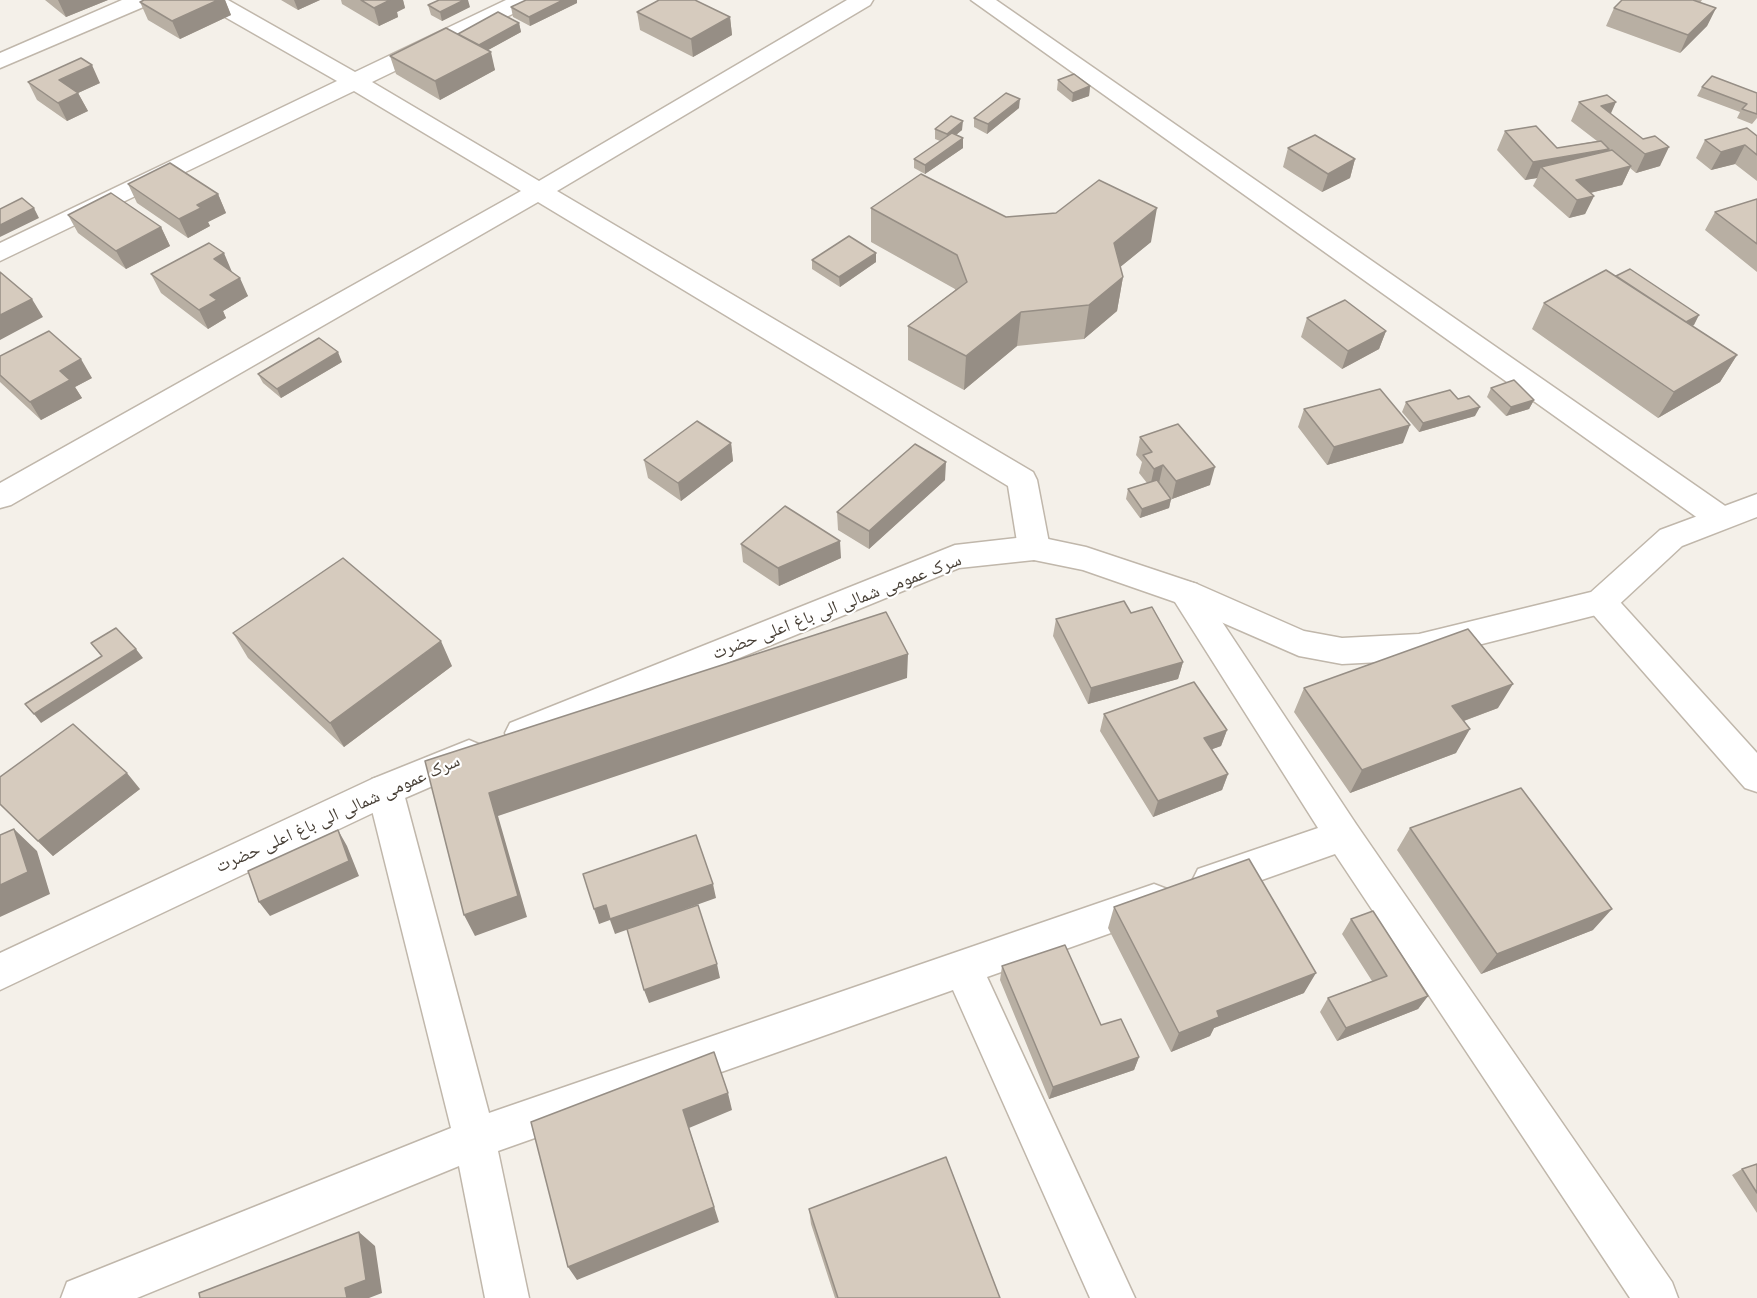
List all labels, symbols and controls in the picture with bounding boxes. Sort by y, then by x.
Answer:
street label: سرک عمومی شمالی الی باغ اعلی حضرت [709,549,965,665]
street label: سرک عمومی شمالی الی باغ اعلی حضرت [212,750,464,878]

